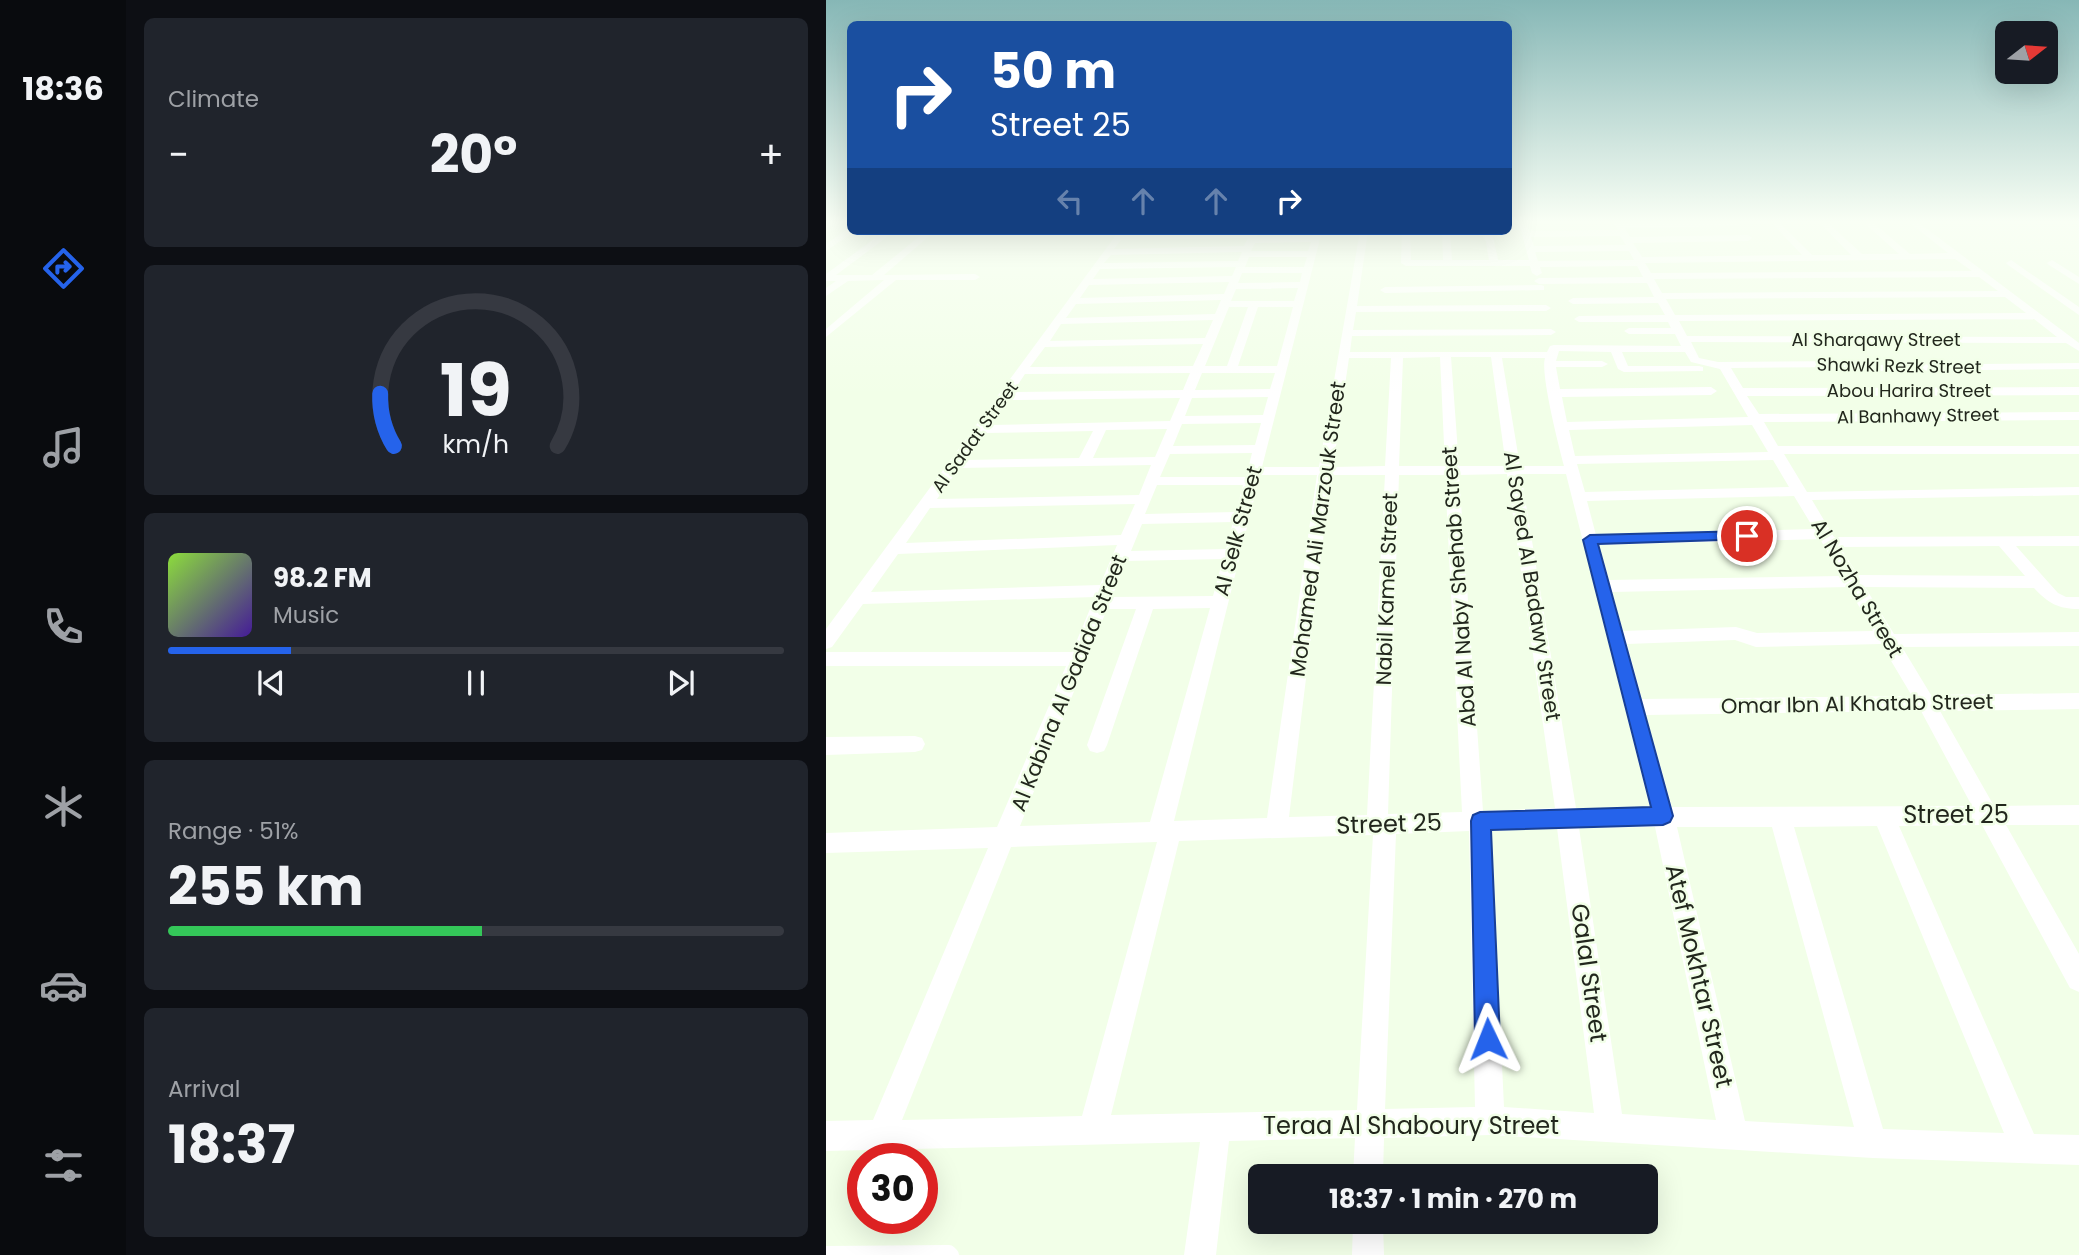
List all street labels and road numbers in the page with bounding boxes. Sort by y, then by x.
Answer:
street label: Al Sharqawy Street [1791,327,1961,352]
street label: Shawki Rezk Street [1817,352,1982,379]
street label: Al Sadat Street [926,376,1024,498]
street label: Abou Harira Street [1827,378,1991,403]
street label: Mohamed Ali Marzouk Street [1282,379,1353,679]
street label: Al Banhawy Street [1837,402,1999,429]
street label: Abd Al Naby Shehab Street [1434,446,1483,728]
street label: Al Sayed Al Badawy Street [1497,449,1568,723]
street label: Al Selk Street [1206,463,1269,599]
street label: Nabil Kamel Street [1369,492,1404,686]
street label: Al Nozha Street [1804,513,1910,663]
street label: Al Kabina Al Gadida Street [1004,550,1133,816]
street label: Omar Ibn Al Khatab Street [1721,687,1993,720]
street label: Street 25 [1903,798,2009,831]
street label: Street 25 [1336,805,1442,842]
street label: Atef Mokhtar Street [1658,861,1741,1091]
street label: Galal Street [1563,902,1616,1044]
street label: Teraa Al Shaboury Street [1263,1109,1559,1142]

